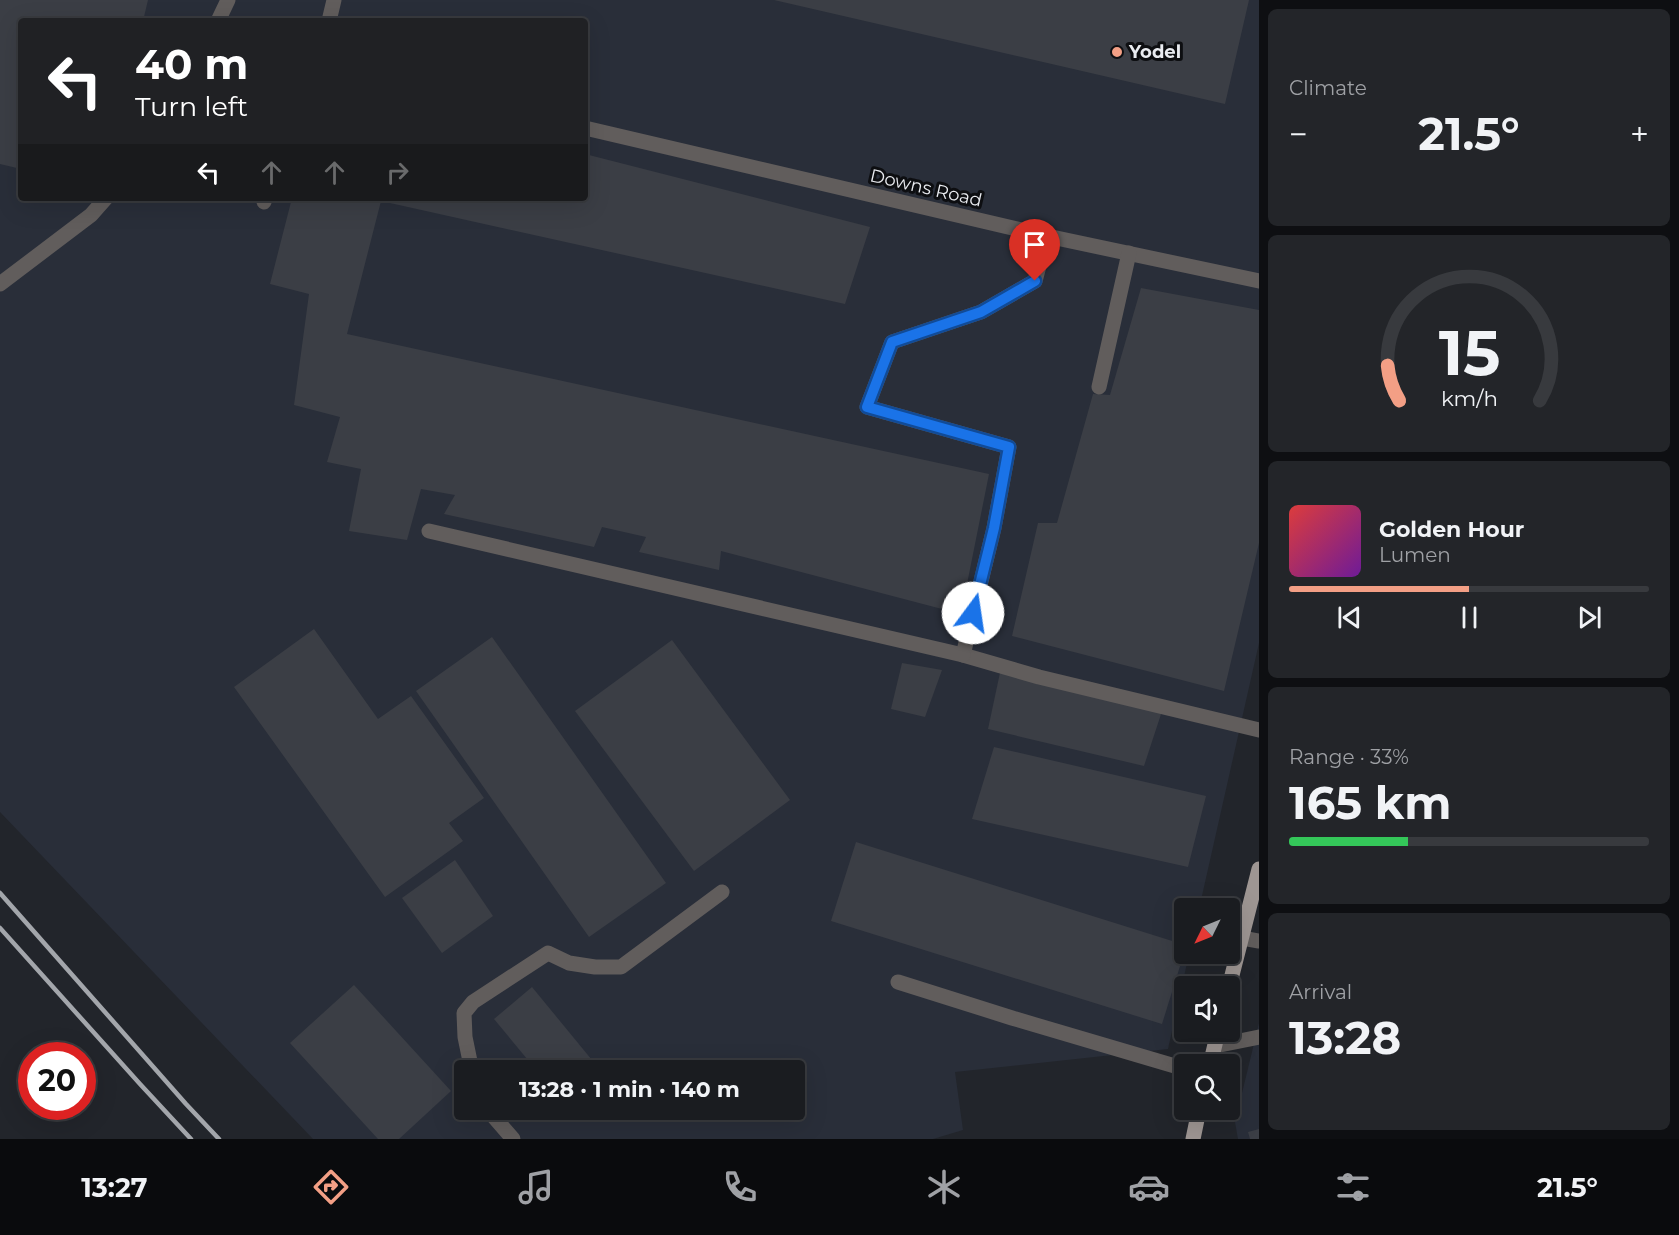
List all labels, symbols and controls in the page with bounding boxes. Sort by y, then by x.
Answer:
text: 40 m [135,38,248,90]
place label: Yodel [1128,41,1181,63]
icon: left [36,42,114,120]
marker: Yodel [1110,45,1124,59]
text: Climate [1289,76,1367,100]
text: Turn left [135,90,248,123]
text: 21.5° [1418,106,1520,161]
text: − [1289,114,1308,154]
text: + [1630,114,1649,154]
icon: left [192,156,225,189]
icon: ahead [255,156,288,189]
icon: ahead [318,156,351,189]
icon: right [381,156,414,189]
street label: Downs Road [868,164,984,212]
pin [1009,219,1060,281]
icon: arrive [1018,228,1051,261]
text: 15 [1438,315,1500,391]
text: km/h [1440,385,1498,411]
text: Golden Hour [1379,516,1524,543]
text: Lumen [1379,543,1451,567]
position arrow [941,581,1005,645]
icon: previous [1333,601,1366,634]
icon: pause [1453,601,1486,634]
icon: next [1573,601,1606,634]
text: Range · 33% [1289,745,1409,769]
text: 165 km [1289,775,1451,830]
north arrow [1174,898,1240,964]
map controls [1174,898,1240,1120]
button: sound [1174,976,1240,1042]
text: Arrival [1289,980,1352,1004]
text: 13:28 [1289,1010,1401,1065]
speed limit sign: 20 [18,1042,96,1120]
button: search [1174,1054,1240,1120]
text: 13:28 · 1 min · 140 m [519,1076,740,1103]
icon: directions [310,1166,352,1208]
icon: music [515,1166,557,1208]
icon: phone [719,1166,761,1208]
icon: climate [923,1166,965,1208]
icon: car [1128,1166,1170,1208]
icon: filters [1332,1166,1374,1208]
text: 13:27 [81,1171,148,1204]
text: 21.5° [1537,1171,1598,1204]

